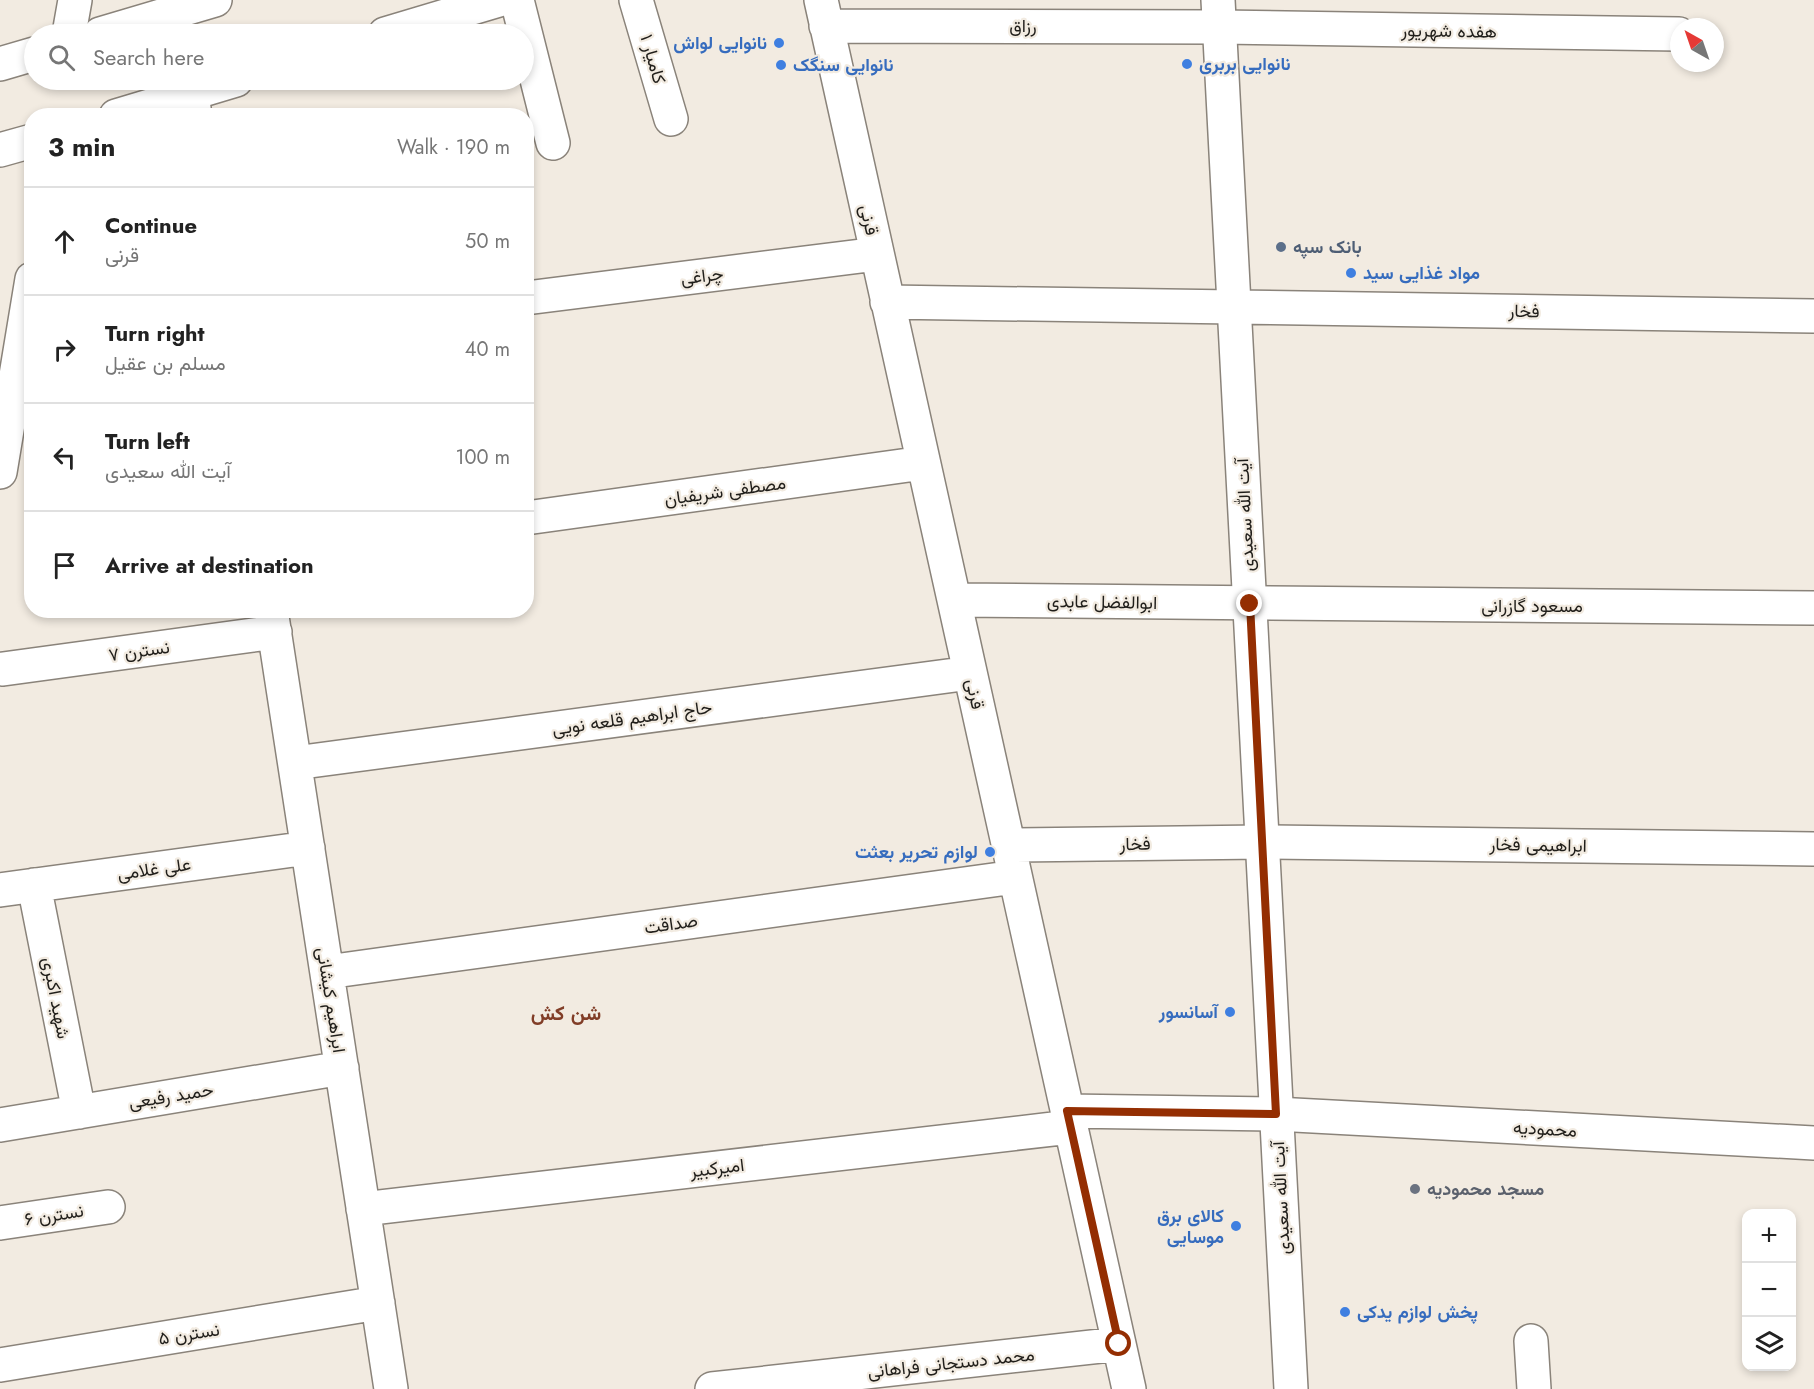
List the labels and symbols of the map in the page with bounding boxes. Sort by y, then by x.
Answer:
street label: رزاق [1009,13,1037,39]
street label: هفده شهریور [1400,17,1497,45]
north arrow [1670,18,1724,72]
place label: نانوایی لواش [673,30,767,56]
street label: کامیار ۱ [634,31,672,87]
marker: نانوایی لواش [772,36,786,50]
place label: نانوایی بربری [1199,51,1291,77]
place label: نانوایی سنگک [793,52,894,78]
marker: نانوایی بربری [1180,57,1194,71]
marker: نانوایی سنگک [774,58,788,72]
street label: قرنی [853,202,885,238]
place label: بانک سپه [1293,234,1362,260]
marker: بانک سپه [1274,240,1288,254]
street label: چراغی [679,260,725,292]
place label: مواد غذایی سید [1363,260,1480,286]
marker: مواد غذایی سید [1344,266,1358,280]
street label: فخار [1507,298,1540,324]
street label: آیت الله سعیدی [1229,456,1261,572]
street label: مصطفی شریفیان [663,470,787,512]
street label: ابوالفضل عابدی [1047,588,1157,616]
route end [1236,590,1262,616]
street label: مسعود گازرانی [1481,593,1583,619]
street label: نسترن ۷ [107,634,171,668]
street label: قرنی [959,676,991,712]
street label: حاج ابراهیم قلعه نویی [550,694,714,742]
street label: فخار [1118,831,1151,857]
street label: ابراهیمی فخار [1488,831,1587,859]
place label: لوازم تحریر بعثت [855,839,978,865]
marker: لوازم تحریر بعثت [983,845,997,859]
street label: علی غلامی [116,851,192,887]
street label: صداقت [643,907,699,941]
street label: ابراهیم کیشانی [310,945,352,1055]
street label: شهید اکبری [35,955,77,1041]
district label: شن کش [531,999,601,1028]
place label: آسانسور [1158,999,1219,1025]
marker: آسانسور [1223,1005,1237,1019]
street label: حمید رفیعی [127,1076,215,1116]
street label: محمودیه [1512,1114,1578,1144]
street label: آیت الله سعیدی [1265,1139,1297,1255]
street label: امیرکبیر [687,1152,746,1184]
place label: مسجد محمودیه [1427,1176,1544,1202]
marker: مسجد محمودیه [1408,1182,1422,1196]
street label: نسترن ۶ [23,1198,85,1232]
place label: کالای برق موسایی [1157,1203,1224,1250]
marker: کالای برق موسایی [1229,1219,1243,1233]
place label: پخش لوازم یدکی [1357,1299,1478,1325]
marker: پخش لوازم یدکی [1338,1305,1352,1319]
street label: نسترن ۵ [157,1316,221,1352]
route start [1105,1330,1131,1356]
street label: محمد دستجانی فراهانی [866,1341,1036,1385]

